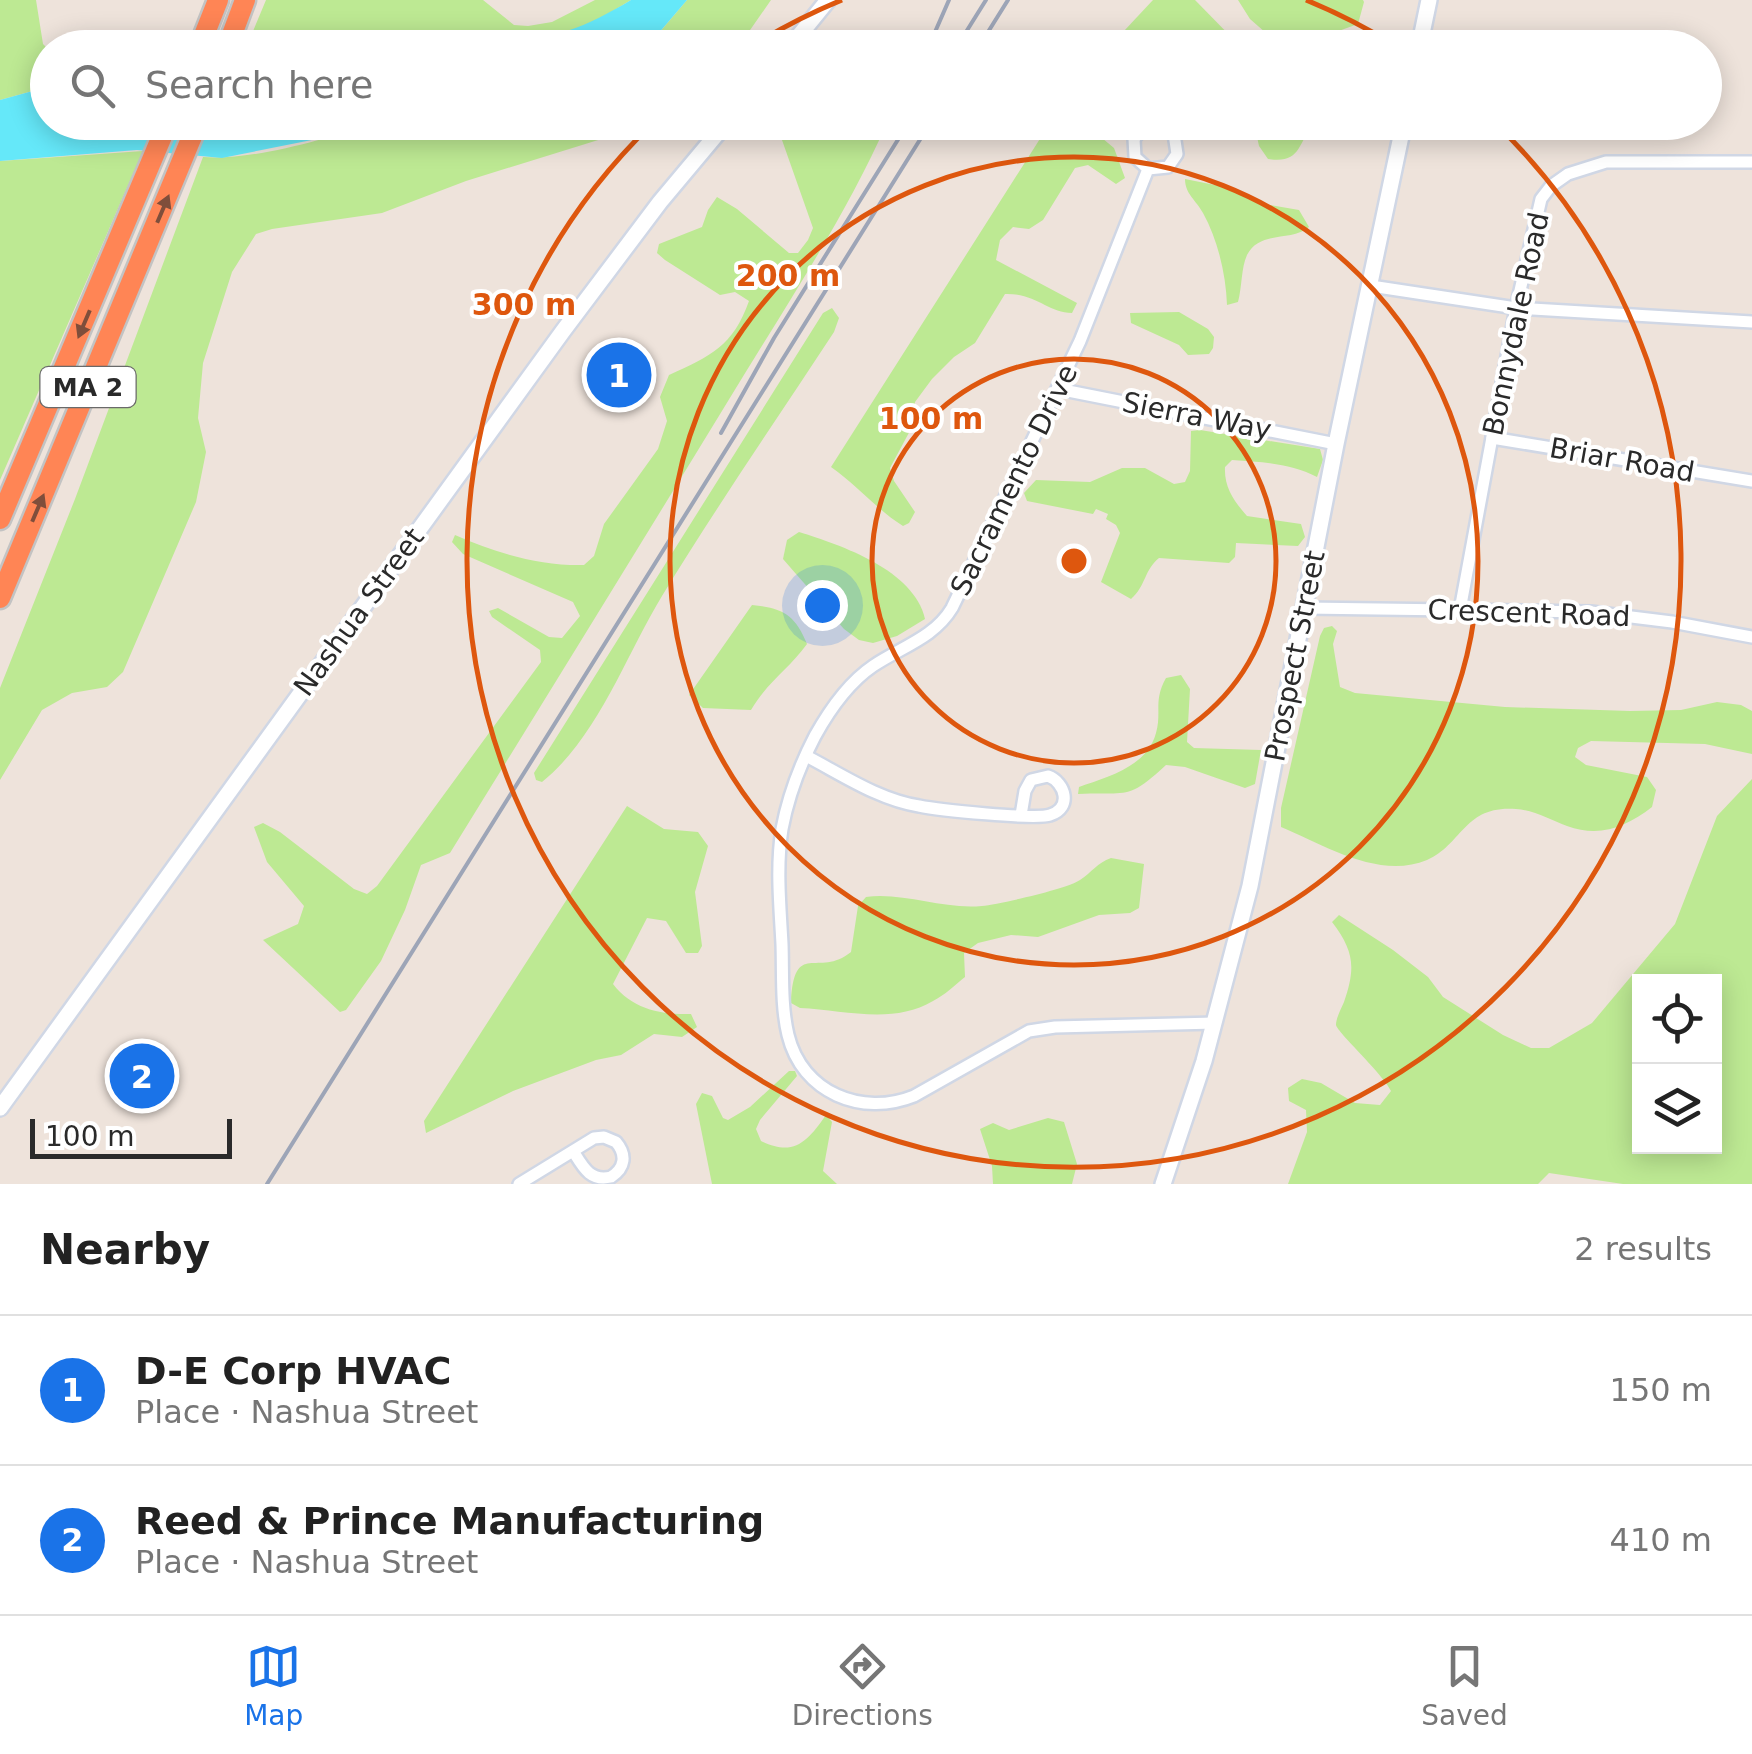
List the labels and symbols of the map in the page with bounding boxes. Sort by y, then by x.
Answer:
one-way arrow [155,194,171,223]
street label: Bonnydale Road [1476,209,1556,439]
text: 200 m [736,258,840,293]
text: 300 m [472,287,576,322]
one-way arrow [76,310,92,339]
pin: 1 [586,338,652,412]
street label: Sacramento Drive [944,359,1084,601]
road number: MA 2 [41,367,136,407]
street label: Sierra Way [1120,385,1274,447]
text: 100 m [879,401,983,436]
street label: Briar Road [1547,431,1697,489]
one-way arrow [30,493,46,523]
street label: Nashua Street [287,522,431,702]
centre of rings [1056,543,1092,579]
street label: Prospect Street [1258,548,1332,764]
your location [797,580,848,631]
street label: Crescent Road [1427,593,1631,633]
pin: 2 [110,1038,174,1114]
scale bar [30,1114,232,1158]

